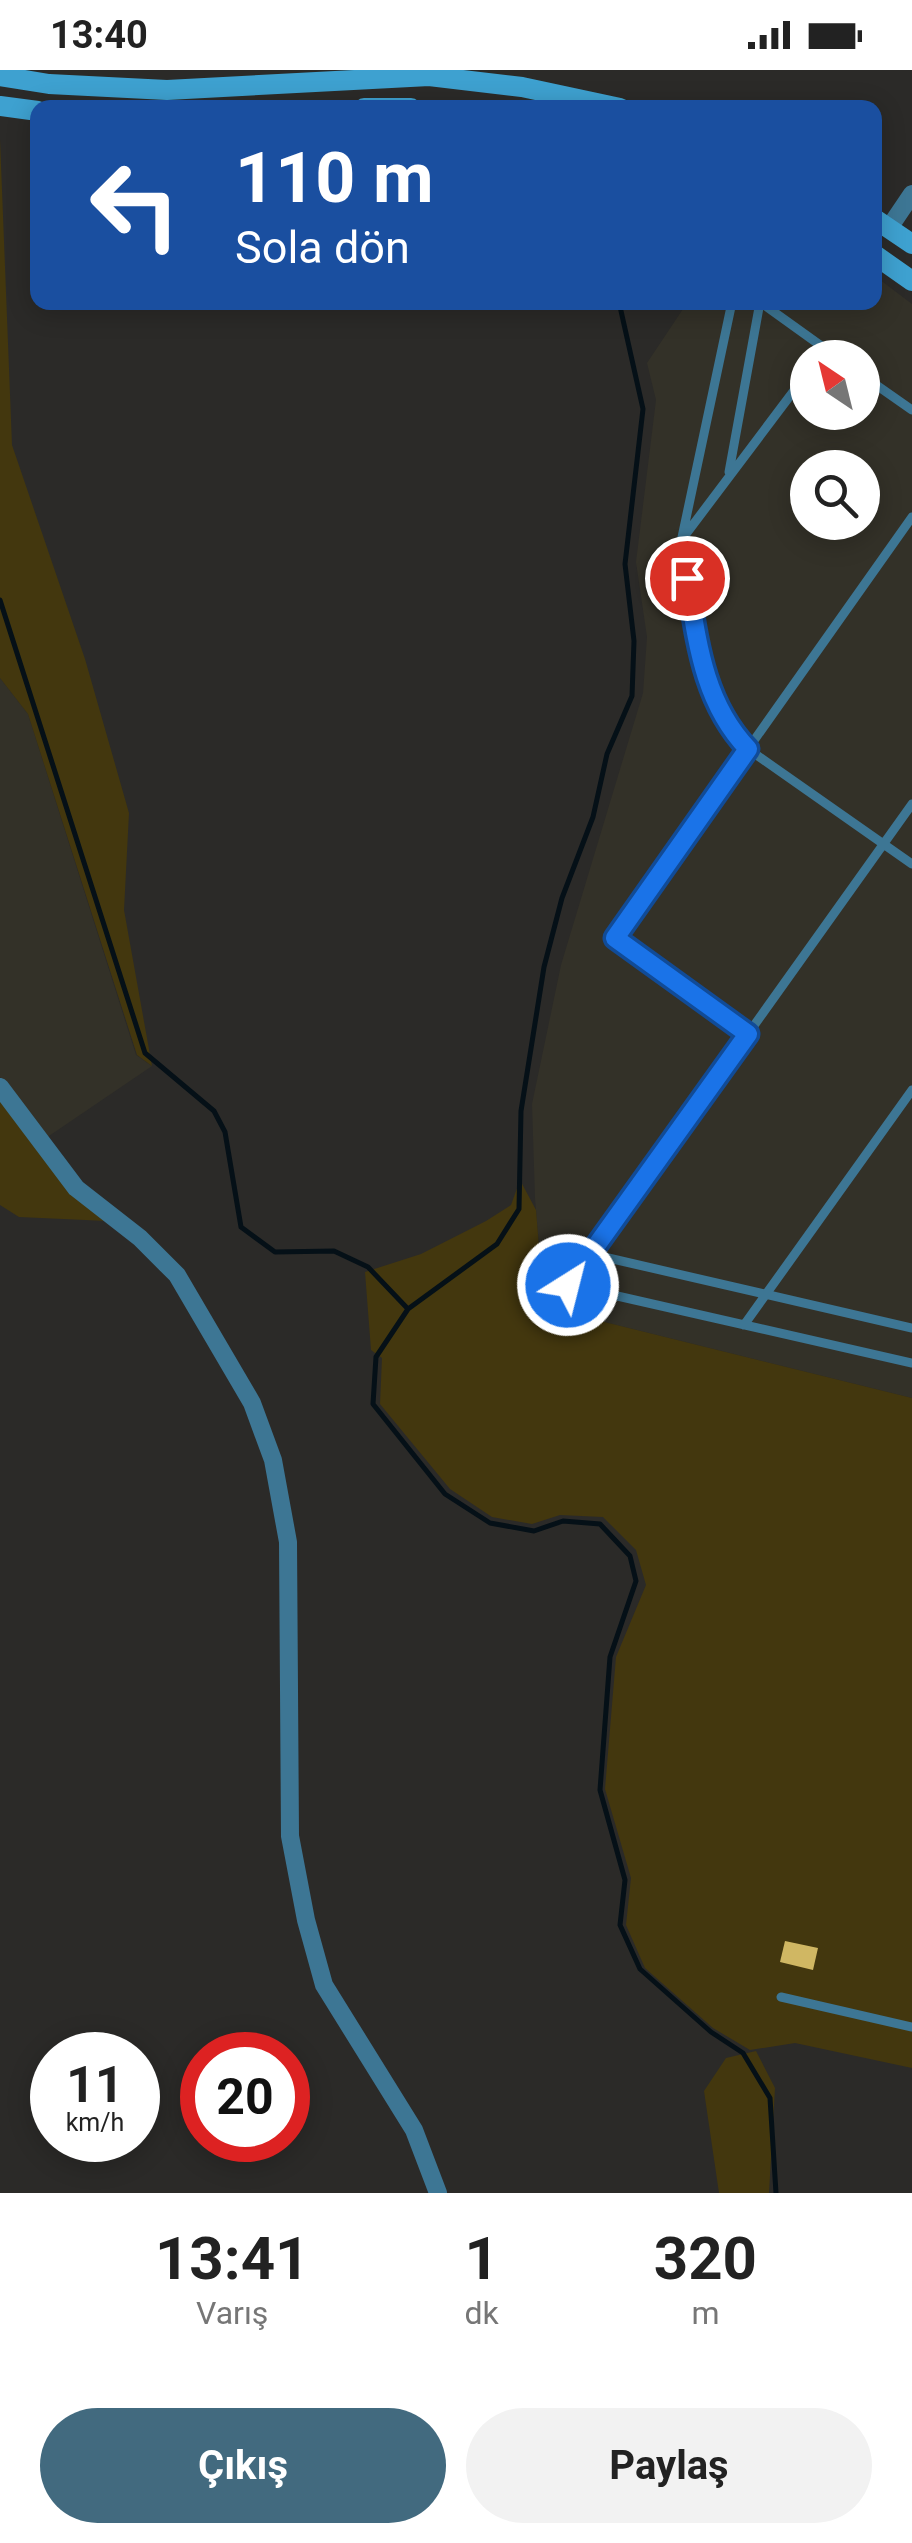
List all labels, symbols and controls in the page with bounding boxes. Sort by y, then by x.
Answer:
text: 13:40 [50,13,148,57]
text: 110 m [235,137,434,219]
icon: left [70,140,200,270]
text: Sola dön [235,221,410,274]
north arrow [790,340,880,430]
map controls [790,340,880,540]
button: search [790,450,880,540]
pin [645,536,730,621]
icon: arrive [660,551,715,606]
position arrow [516,1233,620,1337]
speed limit sign: 20 [180,2032,310,2162]
text: 11 [66,2056,124,2114]
text: km/h [66,2108,124,2137]
text: 13:41 [155,2223,310,2294]
text: 1 [464,2223,499,2294]
text: 320 [654,2223,757,2294]
text: Varış [196,2294,268,2332]
text: dk [465,2294,499,2332]
text: m [691,2294,719,2332]
button: Çıkış [40,2408,446,2523]
button: Paylaş [466,2408,872,2523]

